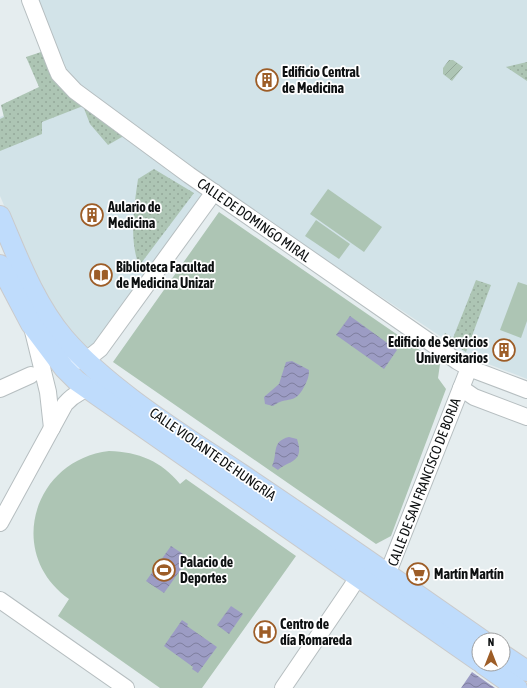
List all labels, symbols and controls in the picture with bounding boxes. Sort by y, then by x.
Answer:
place label: Edificio Central de Medicina [282,64,360,96]
building icon: Edificio Central de Medicina [254,67,280,93]
street label: CALLE DE DOMINGO MIRAL [194,175,314,265]
place label: Aulario de Medicina [107,199,161,231]
building icon: Aulario de Medicina [79,202,105,228]
place label: Biblioteca Facultad de Medicina Unizar [116,259,215,291]
library icon: Biblioteca Facultad de Medicina Unizar [88,262,114,288]
place label: Edificio de Servicios Universitarios [388,334,488,366]
building icon: Edificio de Servicios Universitarios [491,337,517,363]
street label: CALLE DE SAN FRANCISCO DE BORJA [384,395,464,568]
street label: CALLE VIOLANTE DE HUNGRÍA [147,404,279,504]
place label: Palacio de Deportes [180,554,233,586]
sports icon: Palacio de Deportes [151,557,177,583]
supermarket icon: Martín Martín [405,561,431,587]
place label: Martín Martín [434,566,504,582]
place label: Centro de día Romareda [280,616,353,648]
hospital icon: Centro de día Romareda [252,619,278,645]
north arrow [471,632,511,672]
text: N [488,636,494,648]

